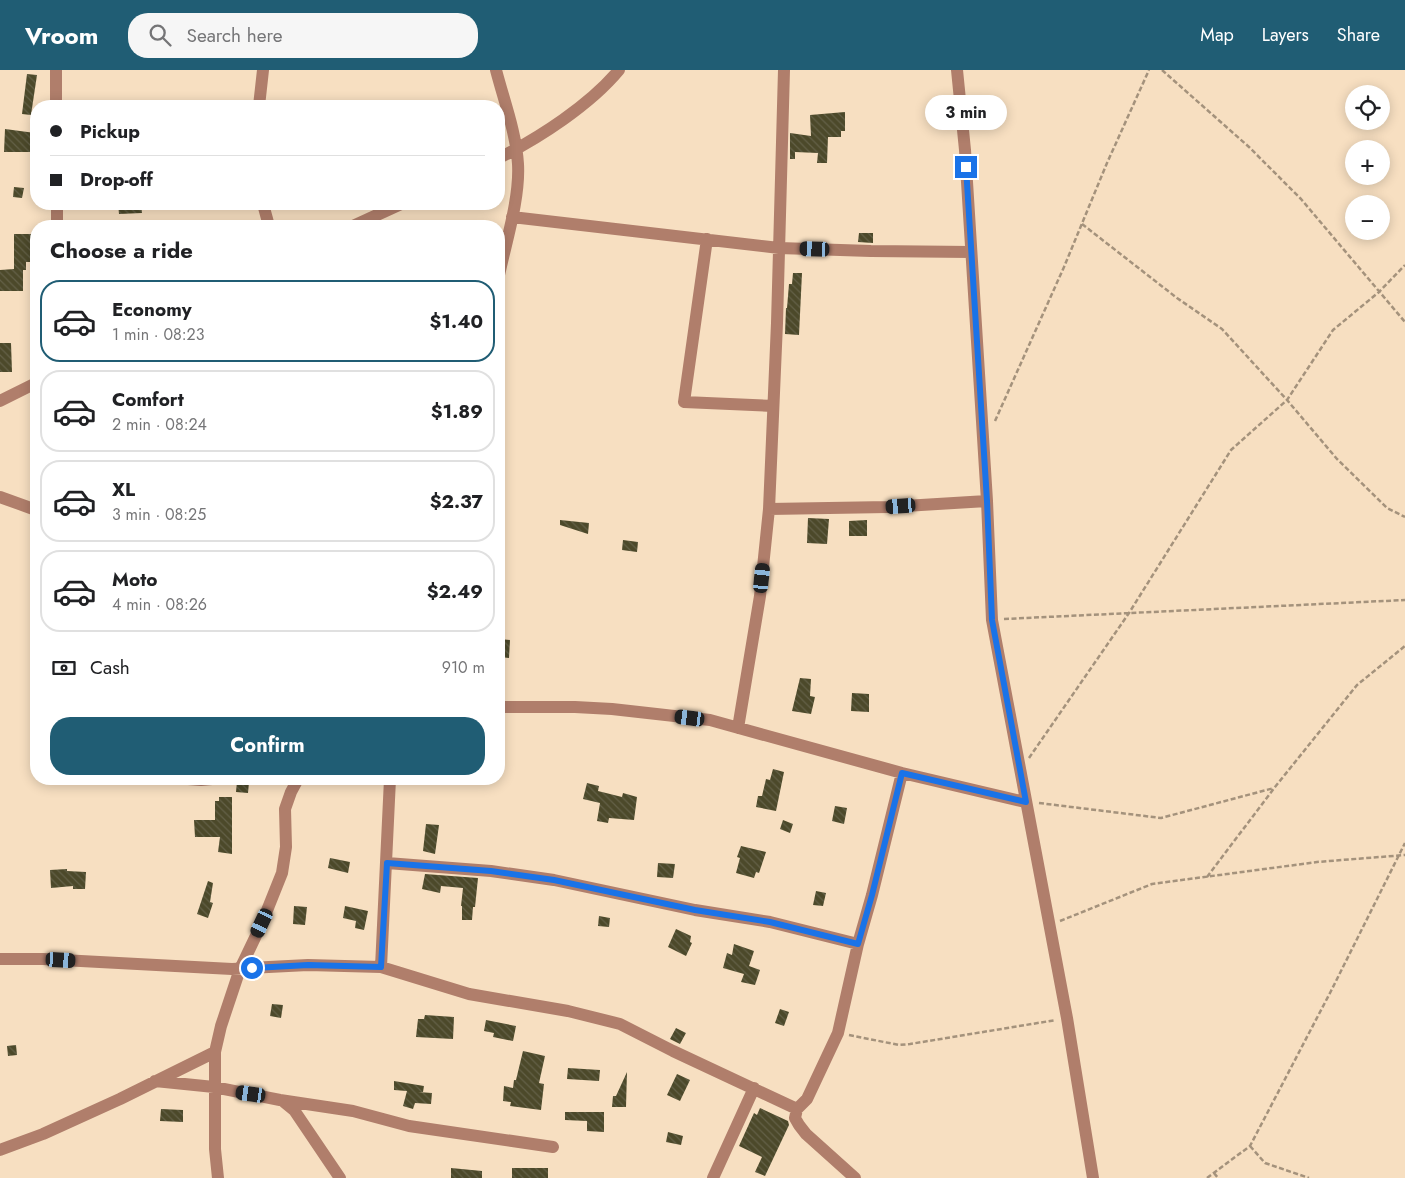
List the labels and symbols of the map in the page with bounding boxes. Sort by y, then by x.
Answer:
callout: 3 min [925,94,1007,129]
route end [955,156,977,178]
car [799,241,830,257]
car [885,497,916,515]
car [752,562,771,594]
car [674,709,705,727]
car [248,906,275,940]
car [45,952,76,968]
route start [241,957,263,979]
car [235,1084,266,1104]

